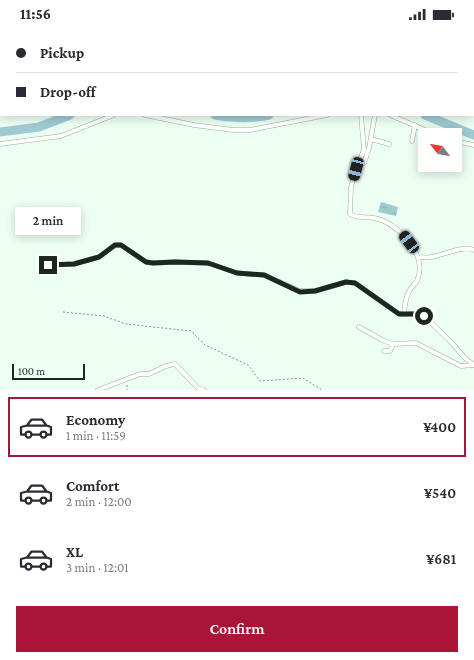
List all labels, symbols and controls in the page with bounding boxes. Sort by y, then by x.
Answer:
text: 11:56 [20,6,51,22]
text: Pickup [40,45,84,61]
text: Drop-off [40,84,96,100]
north arrow [418,128,462,172]
map controls [418,128,462,172]
car [347,156,365,182]
callout: 2 min [15,207,81,235]
text: 2 min [33,213,63,228]
car [397,229,421,255]
route end [39,256,57,274]
route start [415,307,433,325]
scale bar [12,362,85,381]
text: 100 m [18,365,45,377]
icon: car [18,409,54,445]
text: Economy [66,412,125,428]
text: ¥400 [423,419,456,435]
text: 1 min · 11:59 [66,428,126,443]
icon: car [18,475,54,511]
text: Comfort [66,478,120,494]
text: ¥540 [424,485,456,501]
text: 2 min · 12:00 [66,494,132,509]
icon: car [18,541,54,577]
text: XL [66,544,83,560]
text: ¥681 [426,551,456,567]
text: 3 min · 12:01 [66,560,129,575]
button: Confirm [16,606,458,652]

